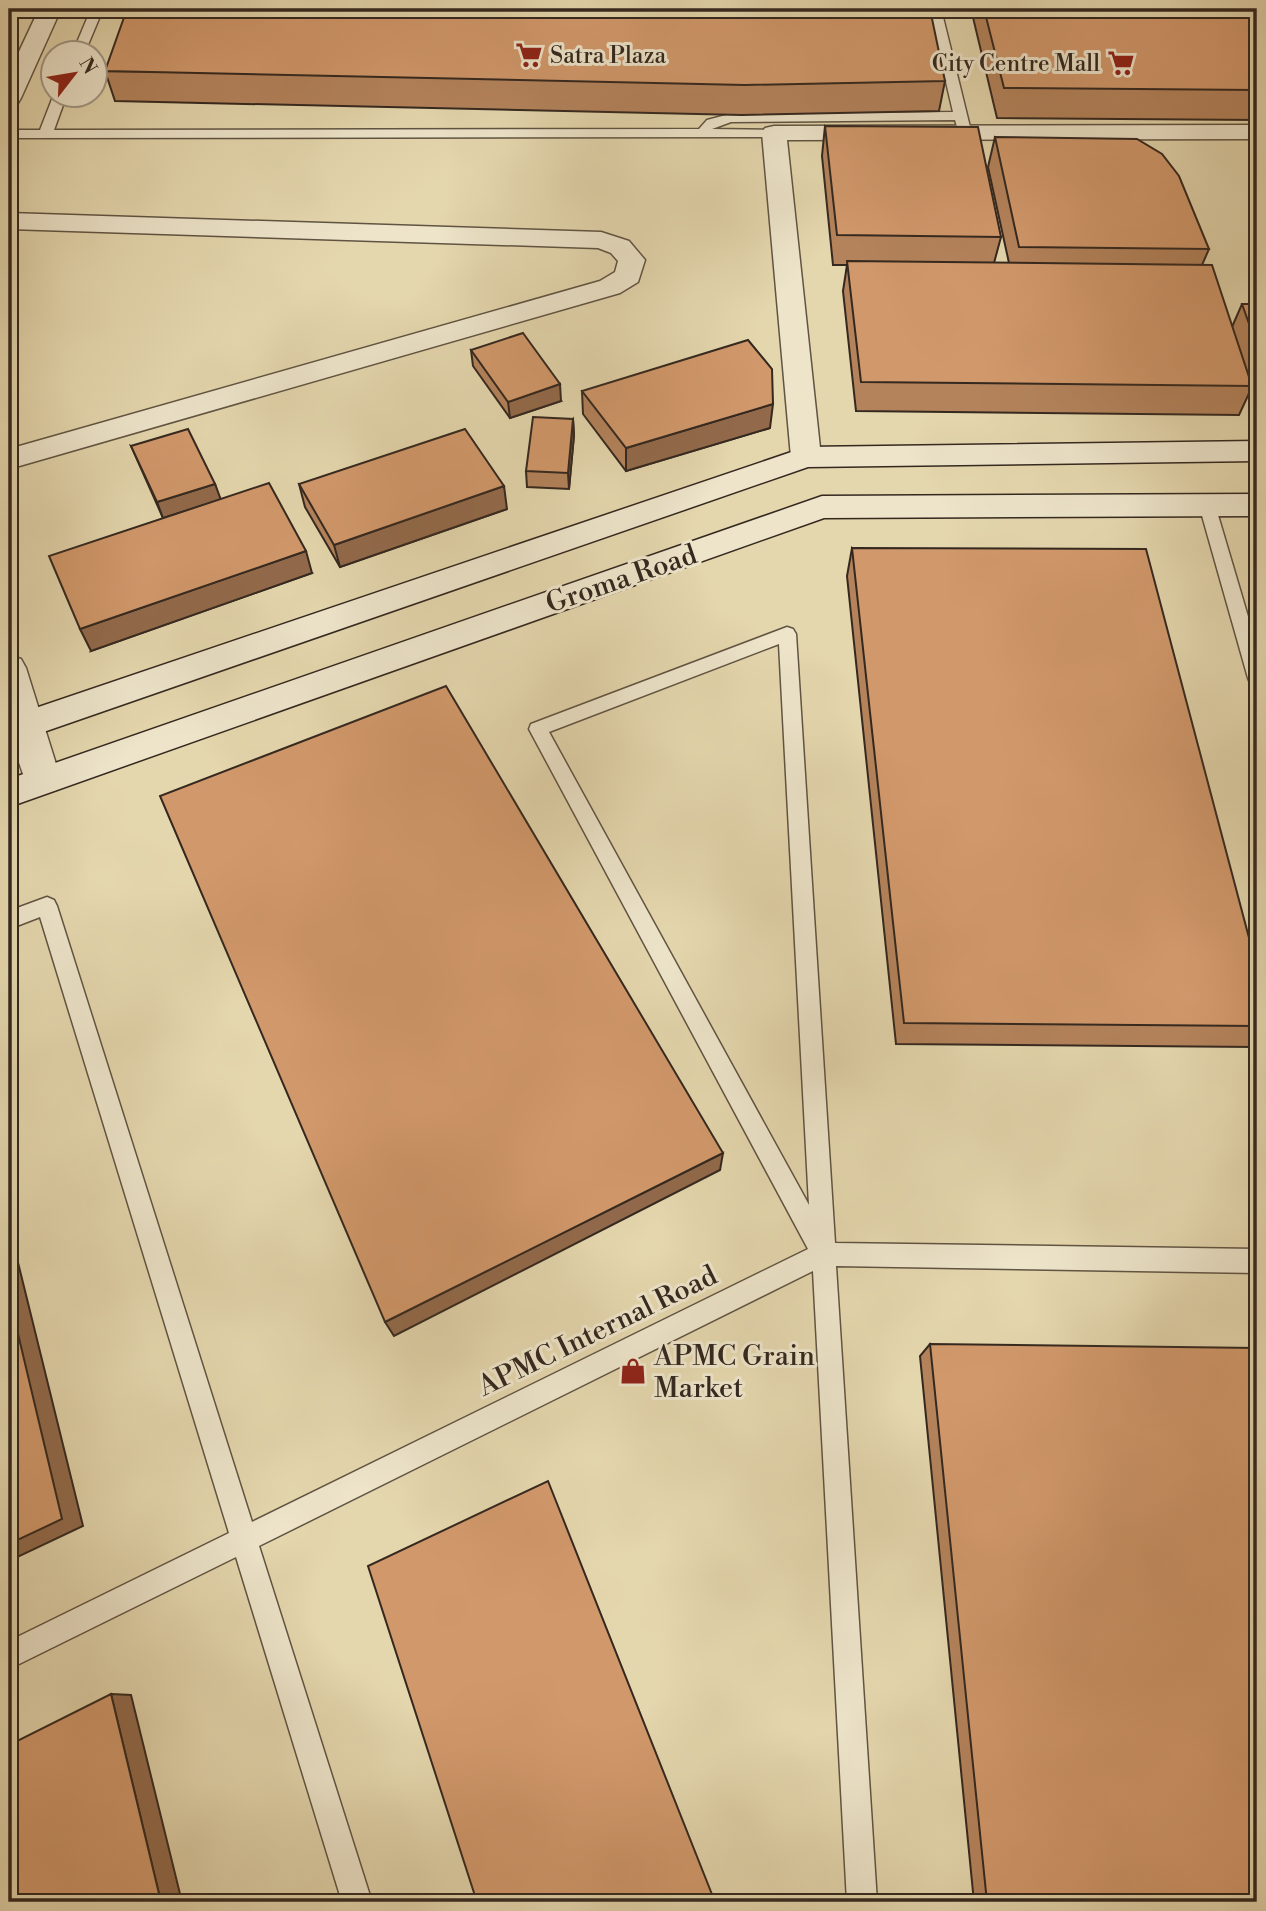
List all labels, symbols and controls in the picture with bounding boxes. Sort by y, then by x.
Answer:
north arrow [38,38,108,108]
supermarket icon: Satra Plaza [514,40,544,70]
place label: Satra Plaza [550,42,666,70]
supermarket icon: City Centre Mall [1106,48,1136,78]
place label: City Centre Mall [932,50,1100,78]
text: N [74,53,102,78]
street label: Groma Road [541,537,702,622]
street label: APMC Internal Road [472,1258,723,1405]
place label: APMC Grain Market [653,1339,815,1406]
shop icon: APMC Grain Market [618,1356,648,1386]

